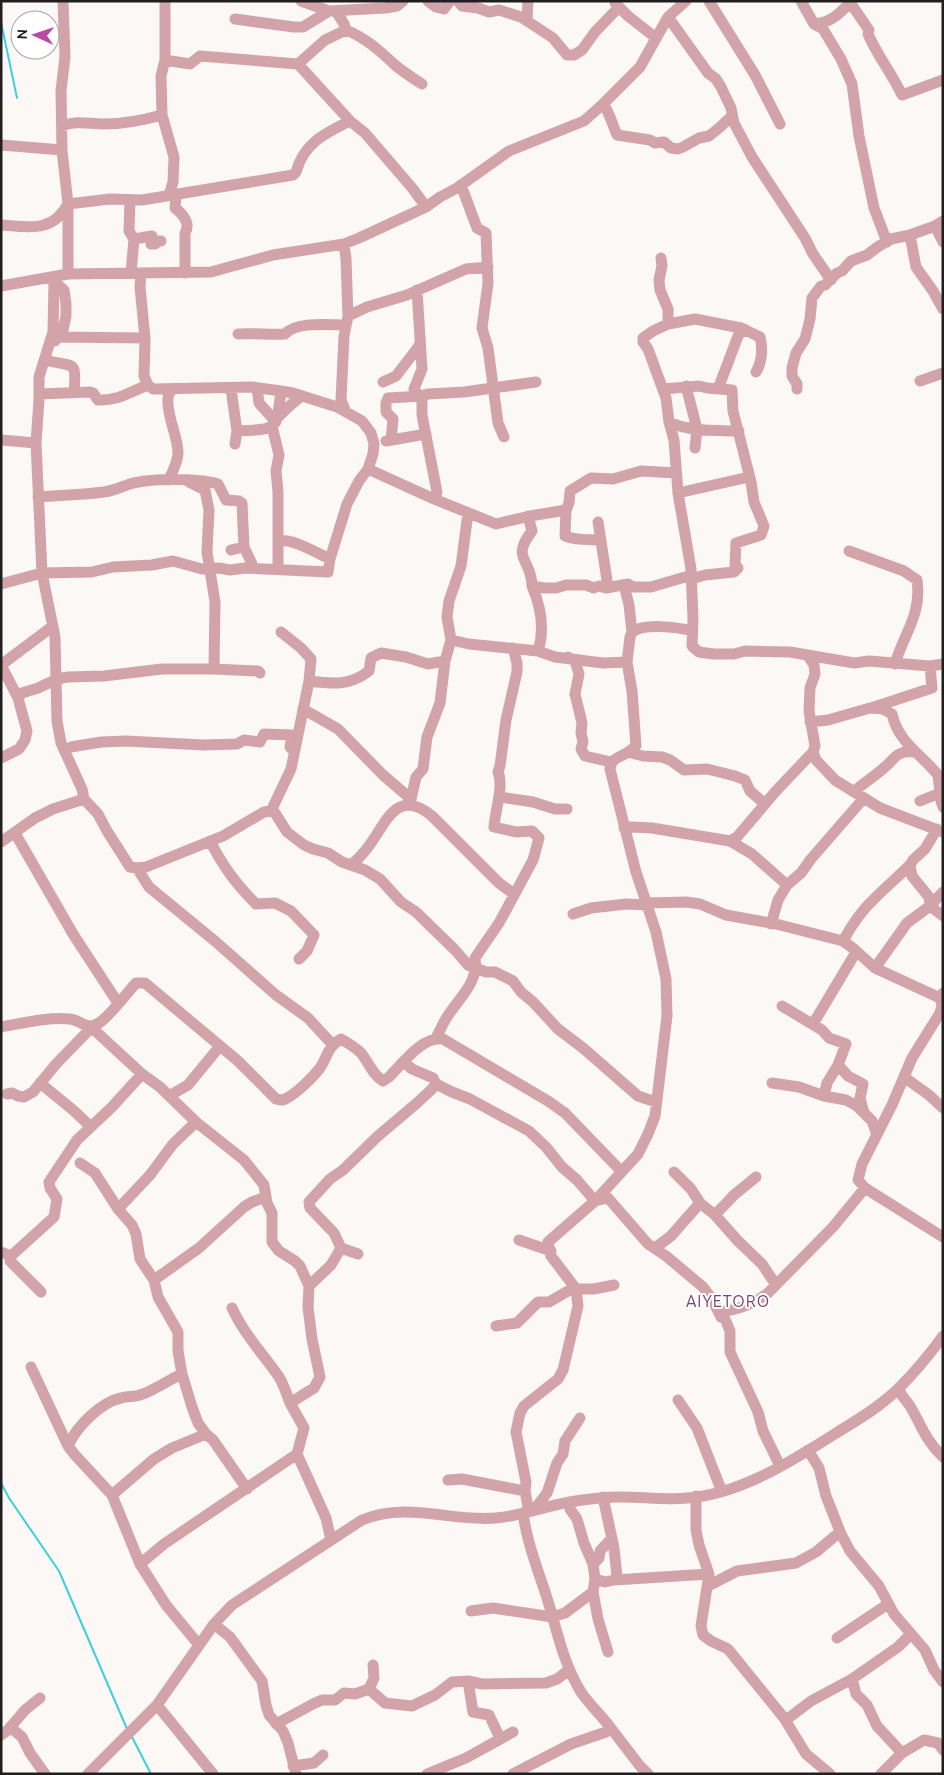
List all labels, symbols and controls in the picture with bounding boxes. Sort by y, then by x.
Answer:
north arrow [10,10,60,60]
text: N [14,29,30,40]
district label: AIYETORO [686,1292,770,1310]

